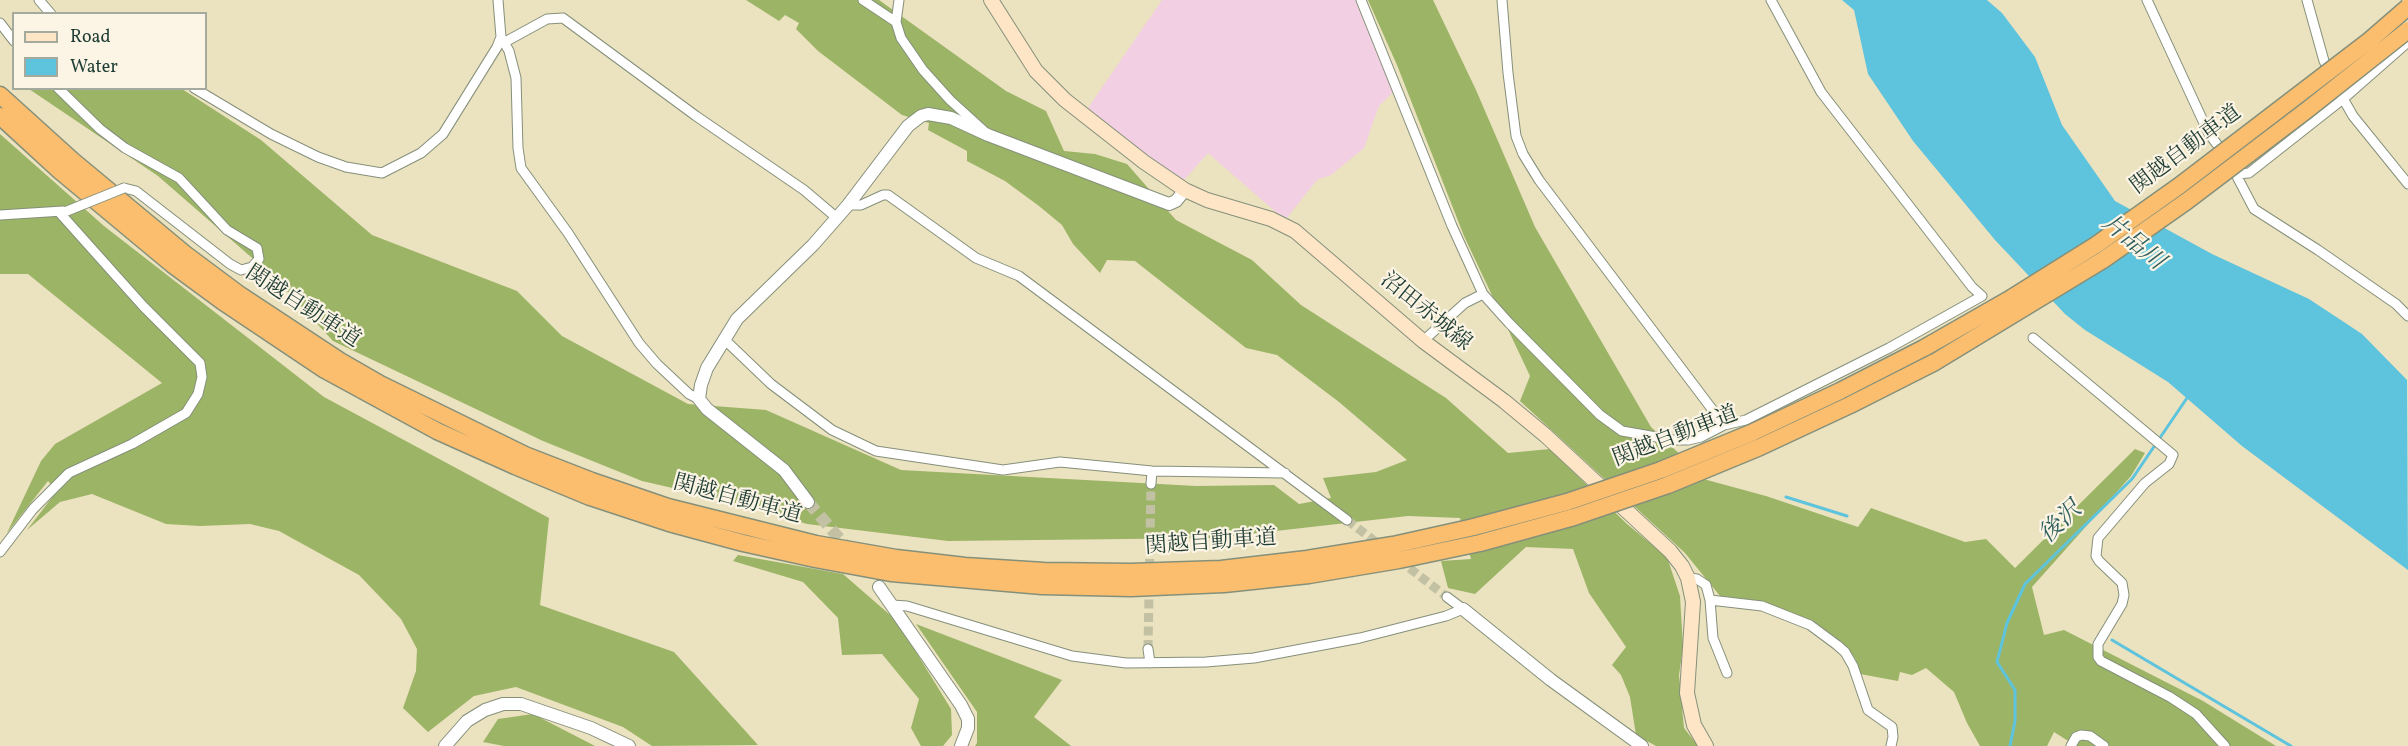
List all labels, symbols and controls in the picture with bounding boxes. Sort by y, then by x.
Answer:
legend [12,12,207,90]
text: Road [70,25,111,50]
text: Water [70,55,118,80]
street label: 関越自動車道 [2126,101,2248,201]
water label: 片品川 [2095,210,2169,278]
street label: 関越自動車道 [239,261,365,355]
street label: 沼田赤城線 [1374,268,1476,358]
street label: 関越自動車道 [1610,402,1742,474]
street label: 関越自動車道 [670,471,804,531]
water label: 後沢 [2035,497,2089,551]
street label: 関越自動車道 [1144,526,1278,562]

